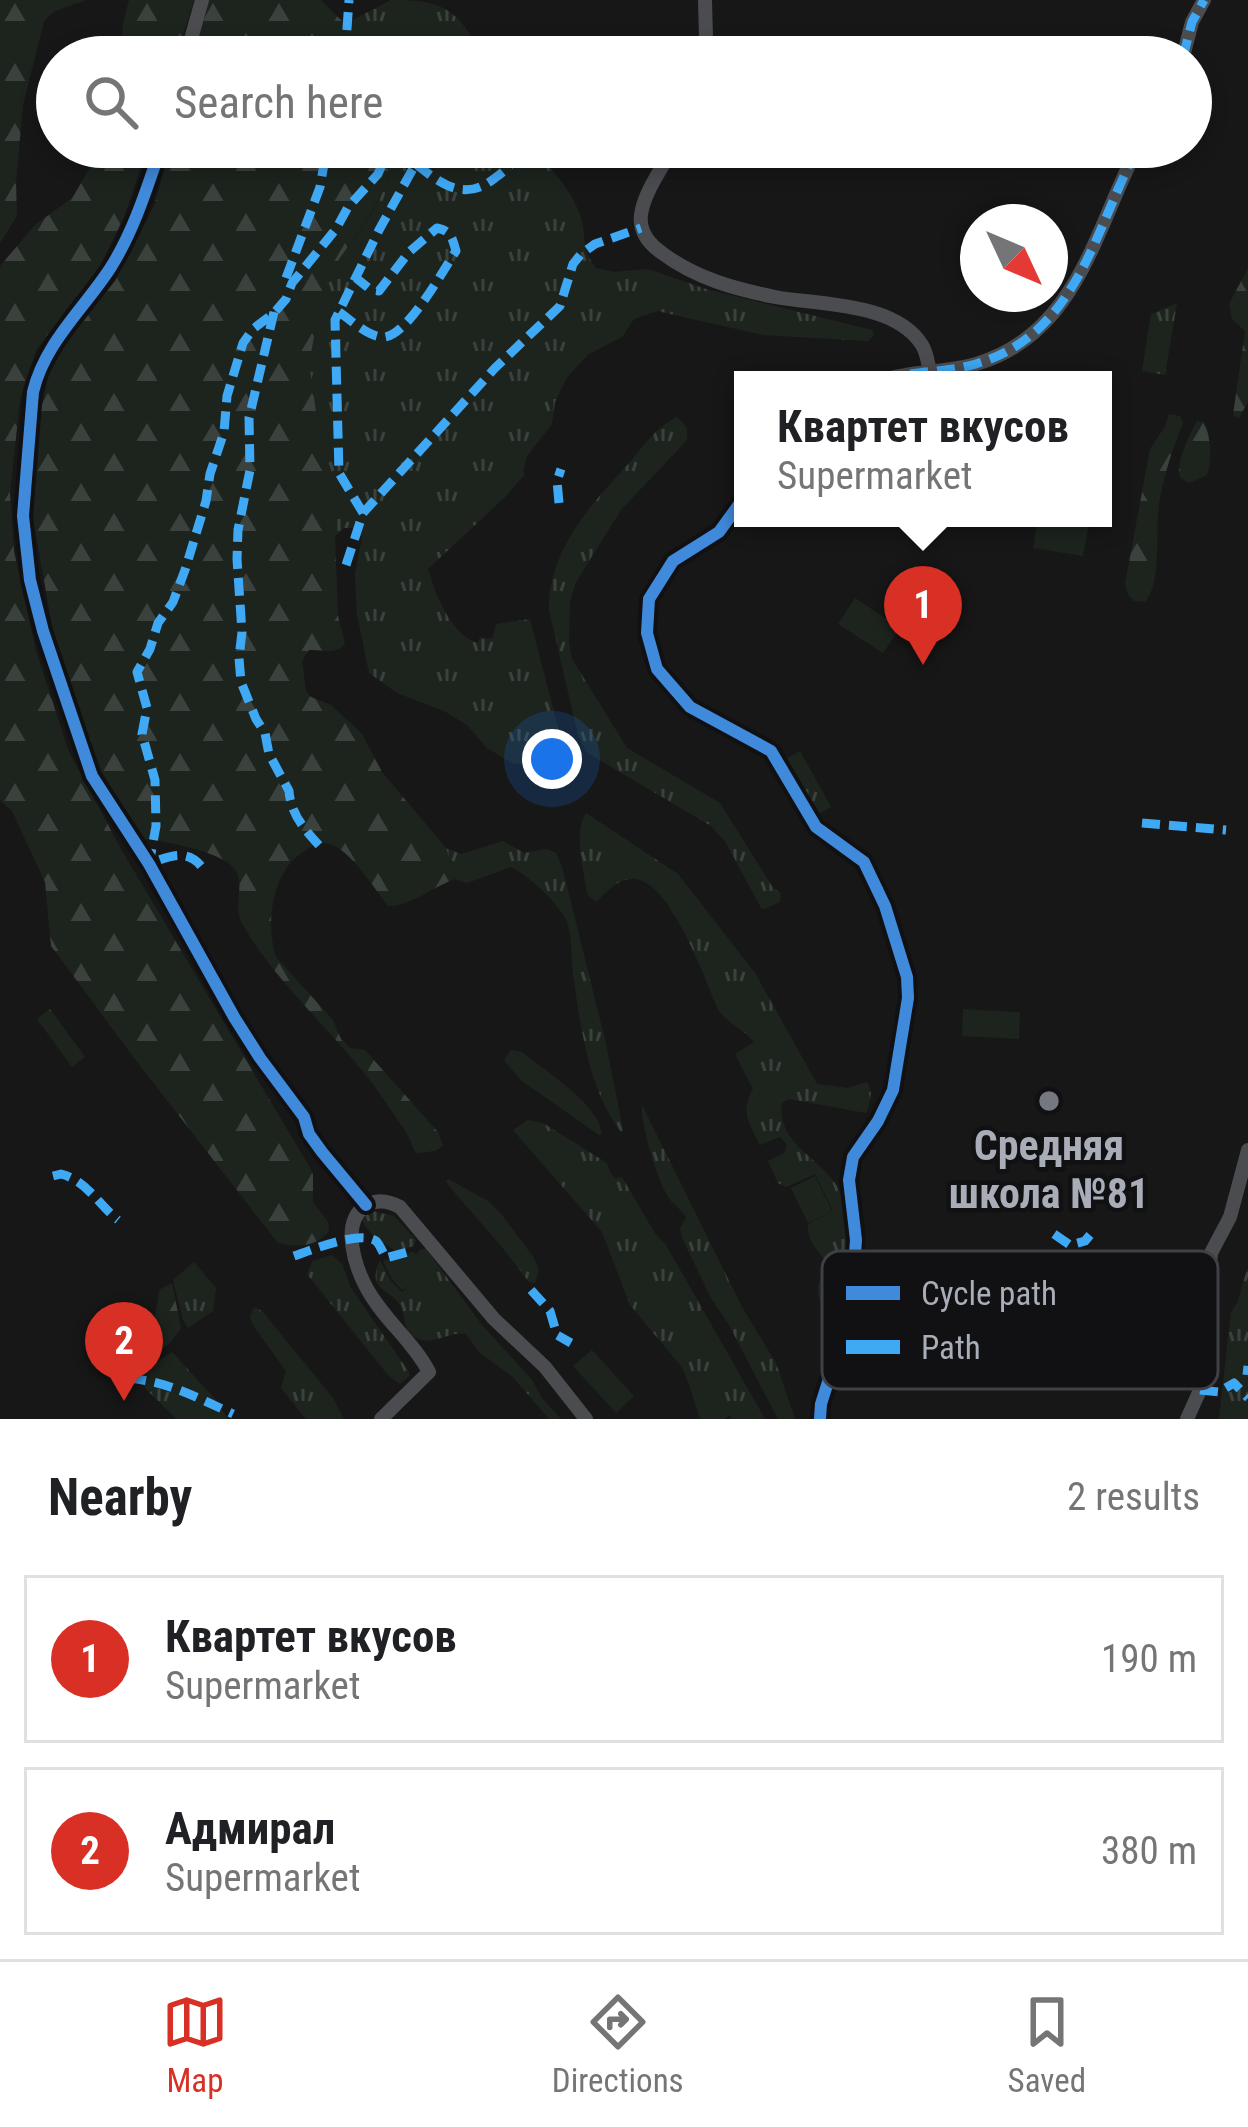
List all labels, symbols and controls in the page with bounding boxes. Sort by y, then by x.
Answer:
search box [36,36,1212,168]
icon: search [78,69,144,135]
text: Search here [174,76,383,129]
north arrow [960,204,1068,312]
popup [734,371,1112,527]
text: Квартет вкусов [777,400,1069,453]
text: Supermarket [777,453,973,499]
pin: 1 [884,566,962,665]
your location [522,729,582,789]
marker: Средняя школа №81 [1036,1088,1062,1114]
place label: Средняя школа №81 [949,1121,1149,1218]
legend [822,1251,1218,1389]
text: Cycle path [921,1274,1057,1313]
pin: 2 [85,1302,163,1401]
text: Path [921,1328,981,1367]
text: Nearby [48,1468,192,1527]
text: 2 results [1067,1474,1200,1520]
text: Квартет вкусов [165,1610,457,1663]
text: 1 [80,1636,100,1682]
text: 190 m [1101,1636,1197,1682]
text: Supermarket [165,1663,360,1709]
text: Адмирал [165,1802,335,1855]
text: 2 [80,1828,100,1874]
text: 380 m [1101,1828,1197,1874]
text: Supermarket [165,1855,360,1901]
tab: Map [162,1989,228,2100]
tab: Directions [552,1989,684,2100]
tab: Saved [1008,1989,1086,2100]

